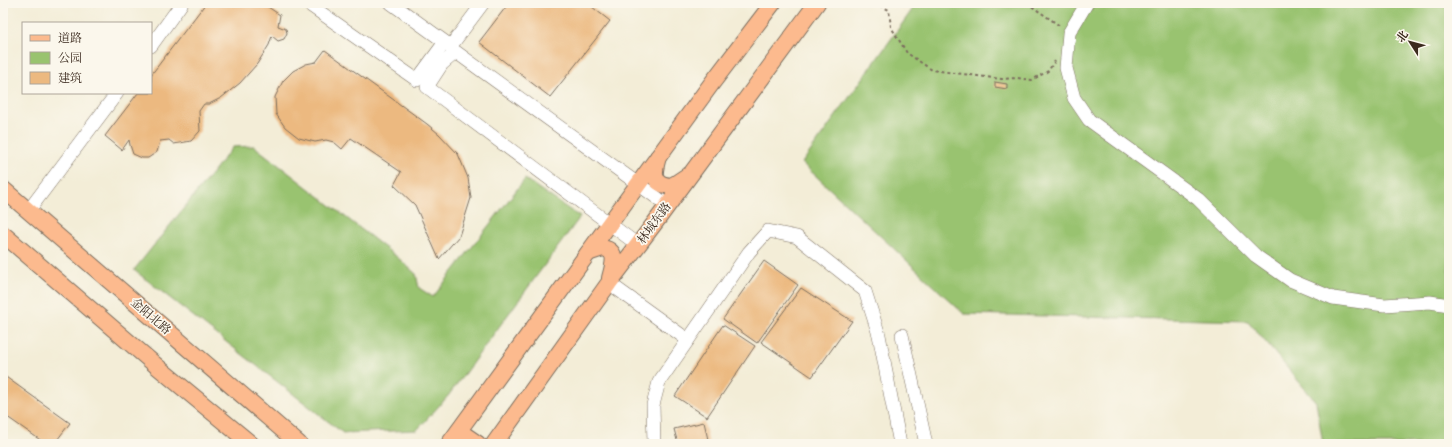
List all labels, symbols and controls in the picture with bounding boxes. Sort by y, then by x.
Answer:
legend [22,22,152,94]
north arrow [1390,22,1430,62]
text: 北 [1393,28,1412,46]
text: 道路 [58,30,82,48]
text: 公园 [58,50,82,68]
text: 建筑 [58,70,82,88]
street label: 林城东路 [633,199,676,248]
street label: 金阳北路 [126,294,174,339]

